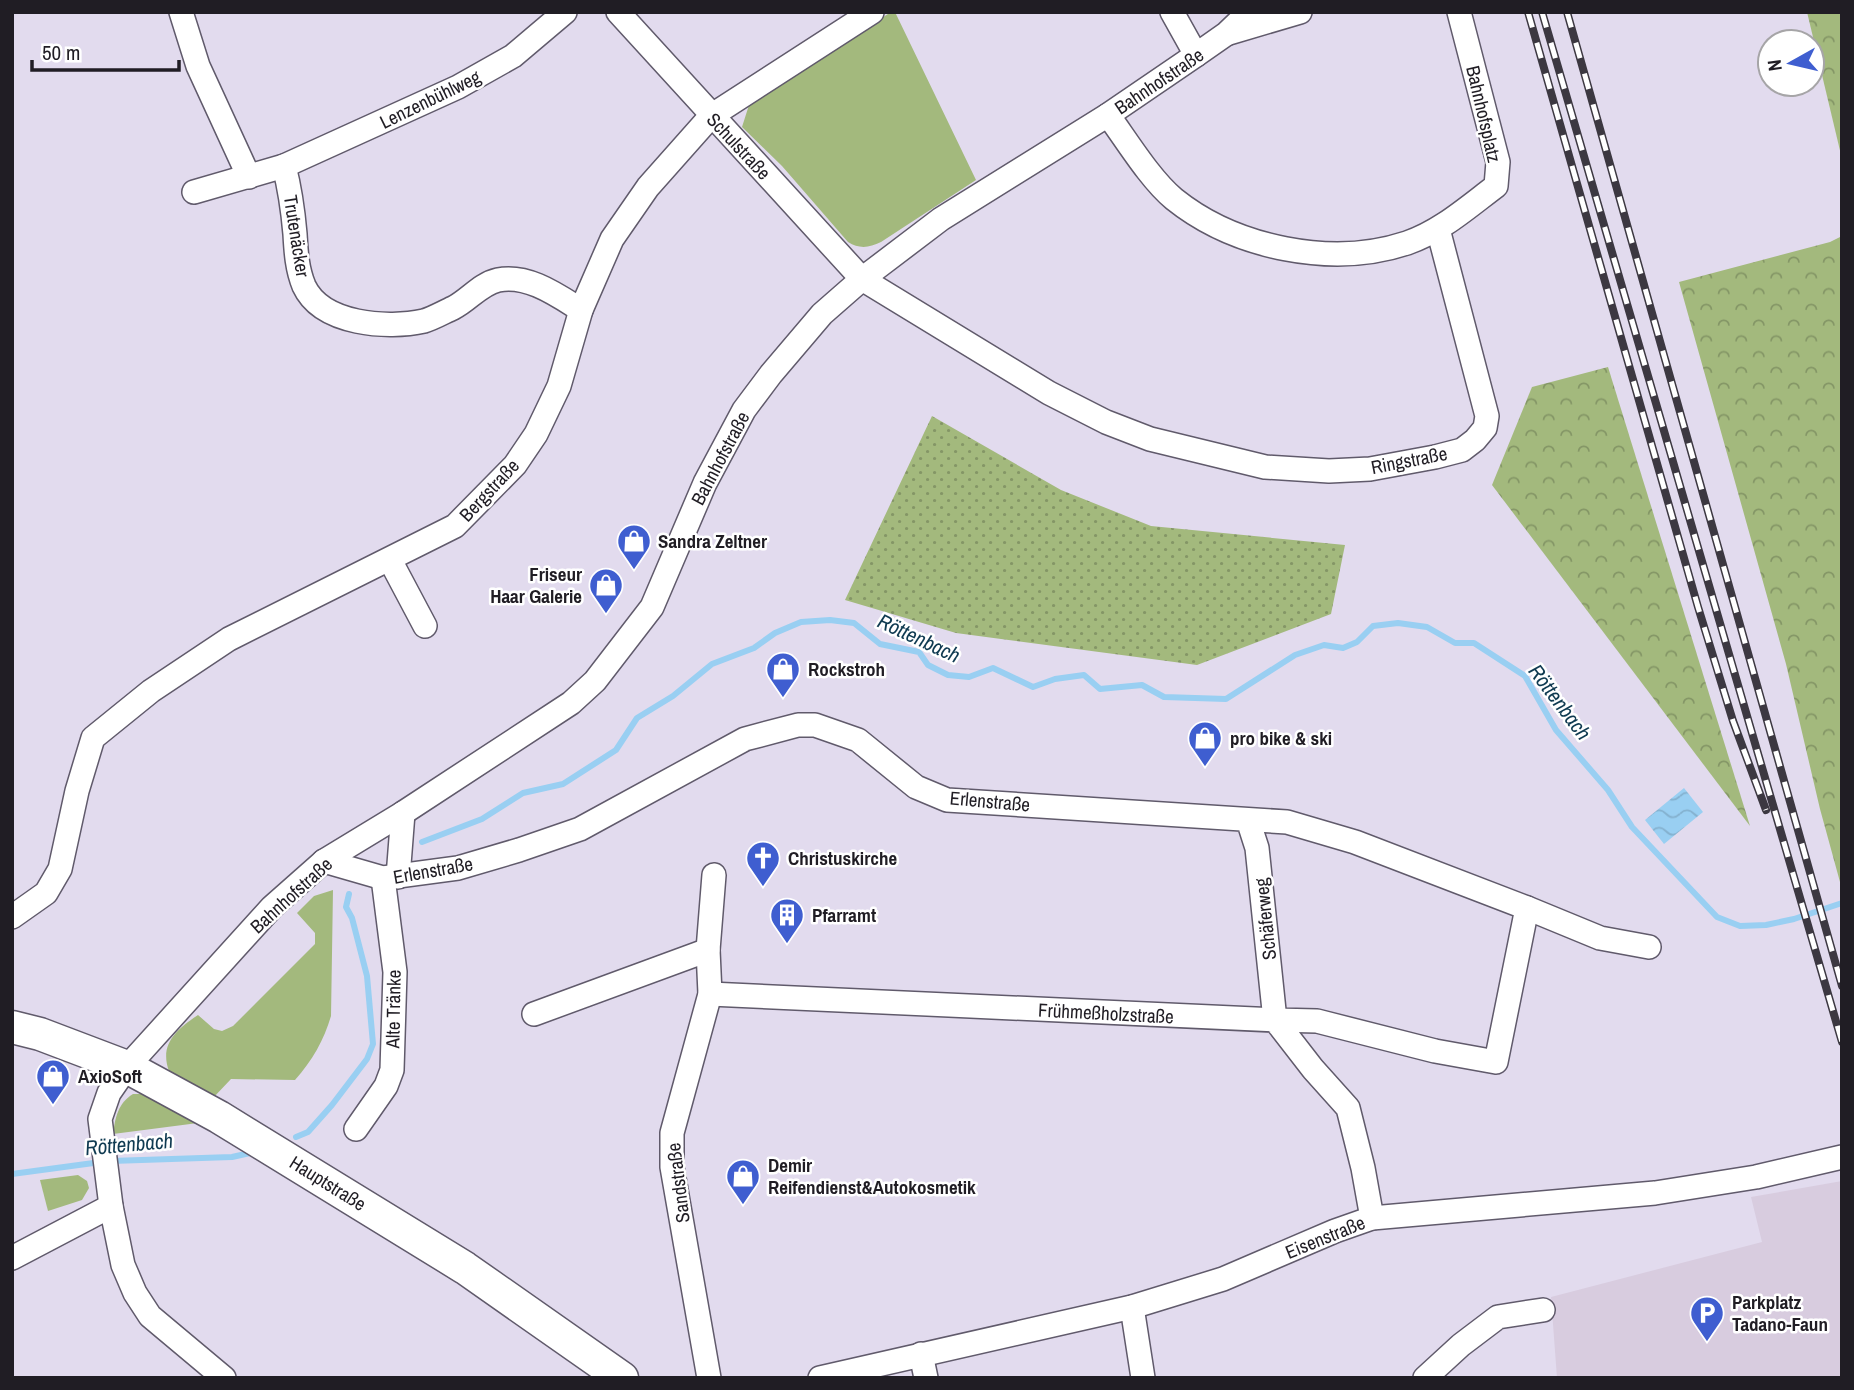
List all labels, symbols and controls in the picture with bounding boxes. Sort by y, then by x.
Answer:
scale bar [32,28,178,72]
north arrow [1756,28,1826,98]
text: 50 m [42,38,80,67]
street label: Bahnhofstraße [1109,42,1209,120]
text: N [1761,58,1788,73]
street label: Lenzenbühlweg [375,63,485,135]
street label: Bahnhofsplatz [1460,63,1508,165]
street label: Schulstraße [701,107,777,185]
street label: Trutenäcker [278,193,316,280]
street label: Bahnhofstraße [685,407,755,509]
street label: Ringstraße [1369,440,1449,480]
street label: Bergstraße [453,453,525,527]
shop icon: Sandra Zeltner [615,522,653,571]
place label: Sandra Zeltner [658,528,767,554]
place label: Friseur Haar Galerie [490,561,582,609]
shop icon: Friseur Haar Galerie [587,566,625,615]
water label: Röttenbach [873,606,965,670]
shop icon: Rockstroh [764,650,802,699]
place label: Rockstroh [808,656,885,682]
water label: Röttenbach [1522,658,1598,746]
shop icon: pro bike & ski [1186,719,1224,768]
place label: pro bike & ski [1230,725,1332,751]
street label: Erlenstraße [949,785,1031,817]
church icon: Christuskirche [744,839,782,888]
place label: Christuskirche [788,845,897,871]
street label: Erlenstraße [391,850,475,890]
street label: Bahnhofstraße [244,851,338,939]
street label: Schäferweg [1248,876,1282,961]
building icon: Pfarramt [768,896,806,945]
place label: Pfarramt [812,902,876,928]
street label: Alte Tränke [379,969,407,1050]
street label: Frühmeßholzstraße [1037,996,1175,1030]
shop icon: AxioSoft [34,1057,72,1106]
place label: AxioSoft [78,1063,142,1089]
water label: Röttenbach [84,1126,174,1162]
street label: Sandstraße [660,1141,696,1225]
street label: Hauptstraße [285,1149,371,1217]
place label: Demir Reifendienst&Autokosmetik [768,1152,976,1200]
shop icon: Demir Reifendienst&Autokosmetik [724,1157,762,1206]
street label: Eisenstraße [1281,1209,1369,1265]
place label: Parkplatz Tadano-Faun [1732,1289,1828,1337]
parking icon: Parkplatz Tadano-Faun [1688,1294,1726,1343]

